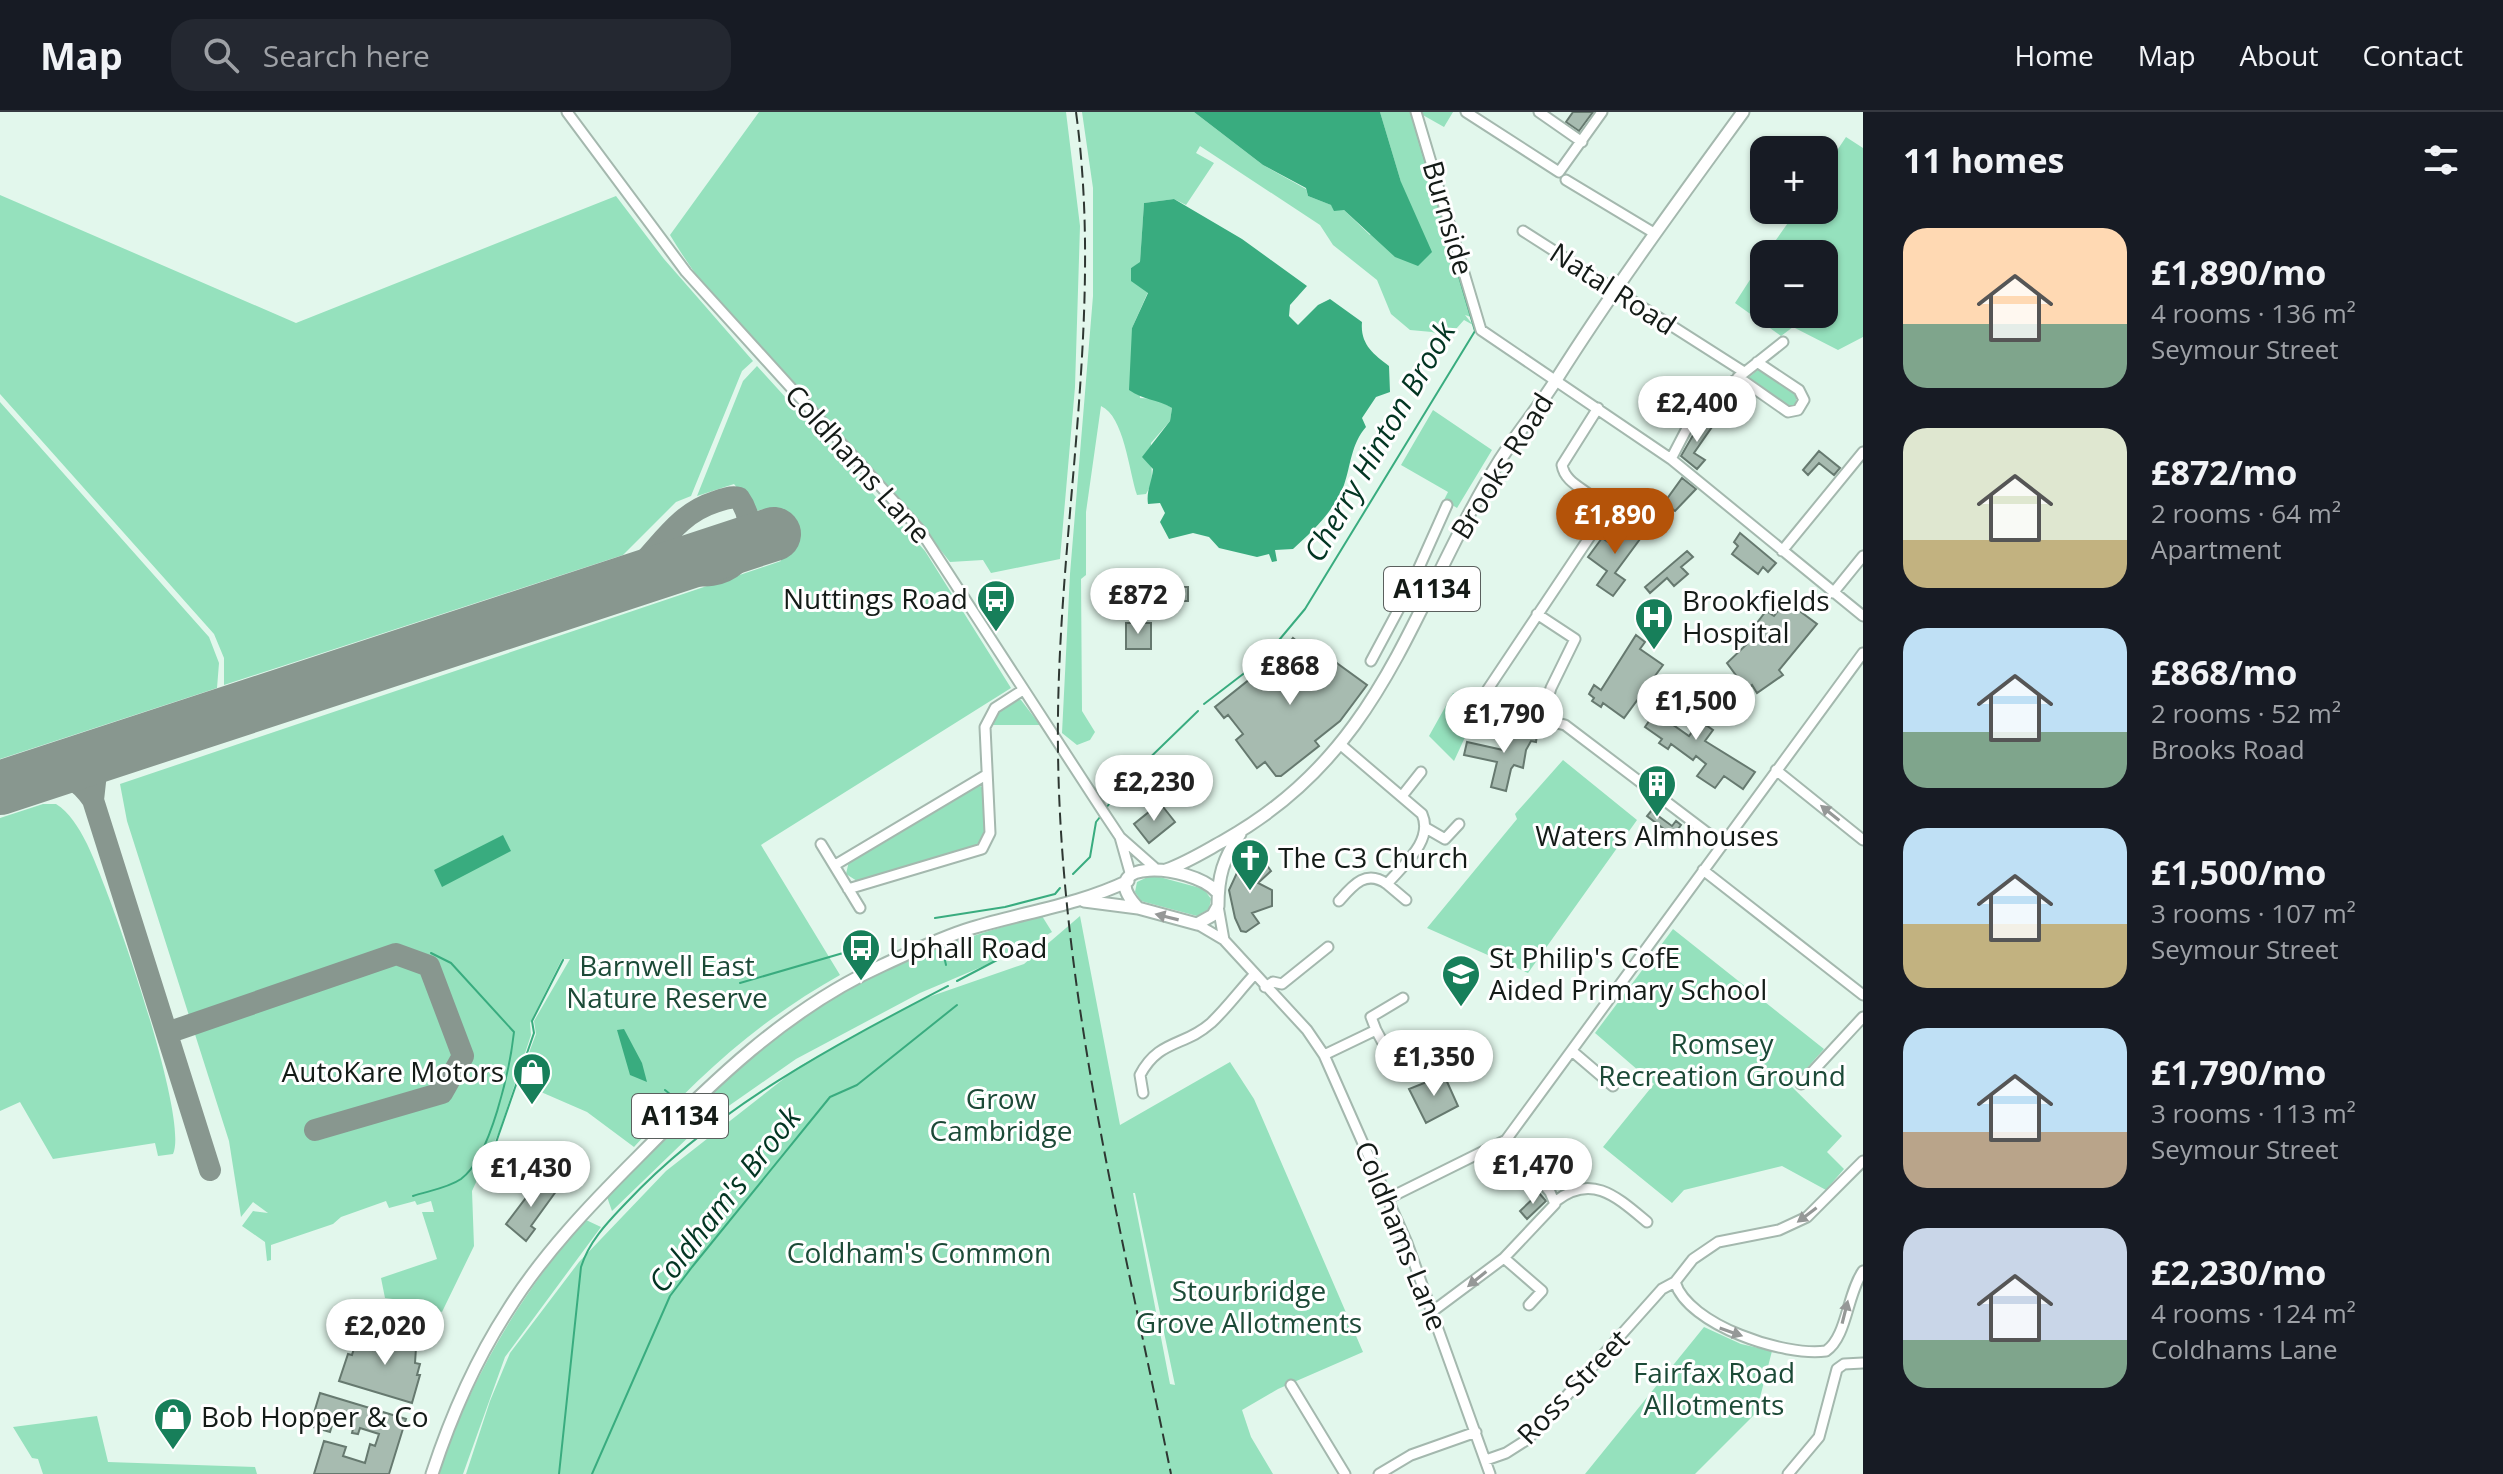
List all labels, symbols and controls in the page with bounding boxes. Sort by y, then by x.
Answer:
search box [171,19,731,91]
text: Map [40,29,123,81]
icon: search [199,33,243,77]
text: Search here [263,35,430,76]
text: Home [2015,36,2094,74]
text: Map [2138,36,2196,74]
text: About [2240,36,2318,74]
text: Contact [2362,36,2463,74]
map controls [1750,136,1838,328]
button: + [1750,136,1838,224]
text: 11 homes [1903,137,2064,183]
icon: filters [2419,138,2463,182]
street label: Burnside [1415,156,1483,279]
street label: Natal Road [1543,233,1684,343]
button: − [1750,240,1838,328]
text: £1,890/mo [2151,249,2326,295]
icon: home [1967,260,2063,356]
text: 4 rooms · 136 m² [2151,295,2356,331]
water label: Cherry Hinton Brook [1293,313,1465,569]
text: Seymour Street [2151,331,2339,367]
street label: Coldhams Lane [777,376,940,551]
pin: £2,400 [1632,376,1762,444]
text: £2,400 [1656,384,1738,420]
street label: Brooks Road [1441,385,1561,546]
text: £872/mo [2151,449,2297,495]
icon: home [1967,460,2063,556]
pin: £1,890 [1550,488,1680,556]
text: 2 rooms · 64 m² [2151,495,2341,531]
text: £1,890 [1574,496,1656,532]
text: Apartment [2151,531,2282,567]
road number: A1134 [1384,567,1480,611]
pin: £872 [1091,568,1185,636]
text: £872 [1108,576,1168,612]
bus stop icon: Nuttings Road [975,578,1017,633]
place label: Nuttings Road [783,579,968,617]
place label: Brookfields Hospital [1682,581,1830,651]
hospital icon: Brookfields Hospital [1633,596,1675,651]
pin: £868 [1243,639,1337,707]
text: £868 [1260,647,1320,683]
text: £868/mo [2151,649,2297,695]
icon: home [1967,660,2063,756]
pin: £1,500 [1631,674,1761,742]
text: £1,500 [1655,682,1737,718]
pin: £1,790 [1439,687,1569,755]
text: £1,790 [1463,695,1545,731]
text: 2 rooms · 52 m² [2151,695,2341,731]
text: Brooks Road [2151,731,2305,767]
pin: £2,230 [1089,755,1219,823]
text: £2,230 [1113,763,1195,799]
building icon: Waters Almhouses [1636,763,1678,818]
one-way arrow [1820,805,1840,822]
place label: Waters Almhouses [1535,816,1779,854]
church icon: The C3 Church [1229,837,1271,892]
place label: The C3 Church [1278,838,1469,876]
text: £1,500/mo [2151,849,2326,895]
icon: home [1967,860,2063,956]
text: 3 rooms · 107 m² [2151,895,2356,931]
one-way arrow [1155,910,1180,922]
bus stop icon: Uphall Road [840,927,882,982]
place label: Uphall Road [889,928,1048,966]
text: Seymour Street [2151,931,2339,967]
place label: St Philip's CofE Aided Primary School [1489,938,1767,1008]
park label: Barnwell East Nature Reserve [566,946,768,1016]
school or university icon: St Philip's CofE Aided Primary School [1440,953,1482,1008]
park label: Romsey Recreation Ground [1598,1024,1846,1094]
pin: £1,350 [1369,1030,1499,1098]
text: £1,350 [1393,1038,1475,1074]
text: £1,790/mo [2151,1049,2326,1095]
shop icon: AutoKare Motors [511,1051,553,1106]
place label: AutoKare Motors [282,1052,504,1090]
icon: home [1967,1060,2063,1156]
park label: Grow Cambridge [930,1079,1072,1149]
road number: A1134 [632,1094,728,1138]
text: 3 rooms · 113 m² [2151,1095,2356,1131]
water label: Coldham's Brook [638,1097,810,1300]
text: Seymour Street [2151,1131,2339,1167]
street label: Coldhams Lane [1347,1135,1457,1336]
pin: £1,470 [1468,1138,1598,1206]
pin: £1,430 [466,1141,596,1209]
text: £1,470 [1492,1146,1574,1182]
text: £1,430 [490,1149,572,1185]
one-way arrow [1797,1207,1818,1222]
park label: Coldham's Common [787,1233,1051,1271]
text: £2,230/mo [2151,1249,2326,1295]
icon: home [1967,1260,2063,1356]
park label: Stourbridge Grove Allotments [1136,1271,1362,1341]
one-way arrow [1467,1271,1487,1287]
text: 4 rooms · 124 m² [2151,1295,2356,1331]
pin: £2,020 [320,1299,450,1367]
one-way arrow [1839,1300,1852,1325]
text: £2,020 [344,1307,426,1343]
street label: Ross Street [1508,1320,1637,1452]
one-way arrow [1719,1326,1743,1338]
text: Coldhams Lane [2151,1331,2338,1367]
park label: Fairfax Road Allotments [1633,1353,1795,1423]
shop icon: Bob Hopper & Co [152,1396,194,1451]
place label: Bob Hopper & Co [201,1397,429,1435]

